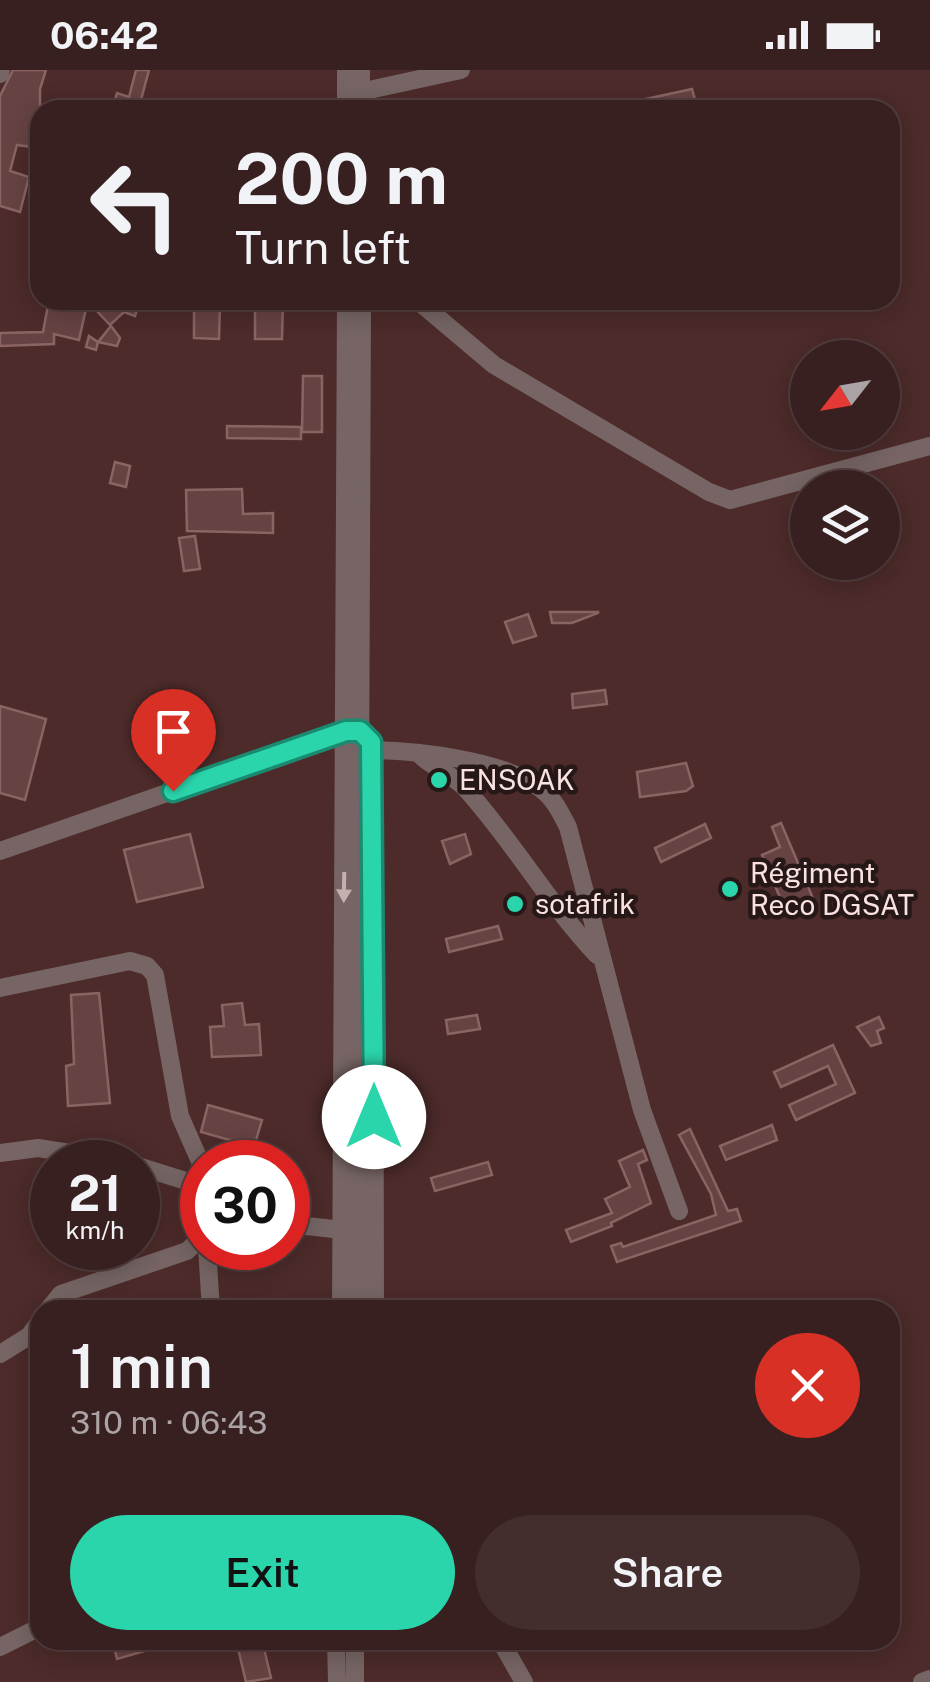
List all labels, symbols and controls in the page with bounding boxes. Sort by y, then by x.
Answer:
text: 06:42 [50,13,159,58]
text: 200 m [235,137,448,220]
icon: left [70,140,200,270]
text: Turn left [235,221,411,274]
north arrow [790,340,900,450]
map controls [790,340,900,580]
button: layers [790,470,900,580]
pin [131,689,216,792]
icon: arrive [146,704,201,759]
place label: ENSOAK [459,763,575,796]
marker: ENSOAK [428,769,450,791]
place label: Régiment Reco DGSAT [750,856,914,921]
one-way arrow [336,872,352,904]
marker: Régiment Reco DGSAT [719,878,741,900]
place label: sotafrik [535,887,635,920]
marker: sotafrik [504,893,526,915]
position arrow [322,1065,426,1169]
speed limit sign: 30 [180,1140,310,1270]
text: 21 [68,1163,122,1222]
text: km/h [66,1215,124,1245]
text: 1 min [70,1331,213,1402]
button: close [755,1333,860,1438]
text: 310 m · 06:43 [70,1404,267,1441]
button: Exit [70,1515,455,1630]
button: Share [475,1515,860,1630]

